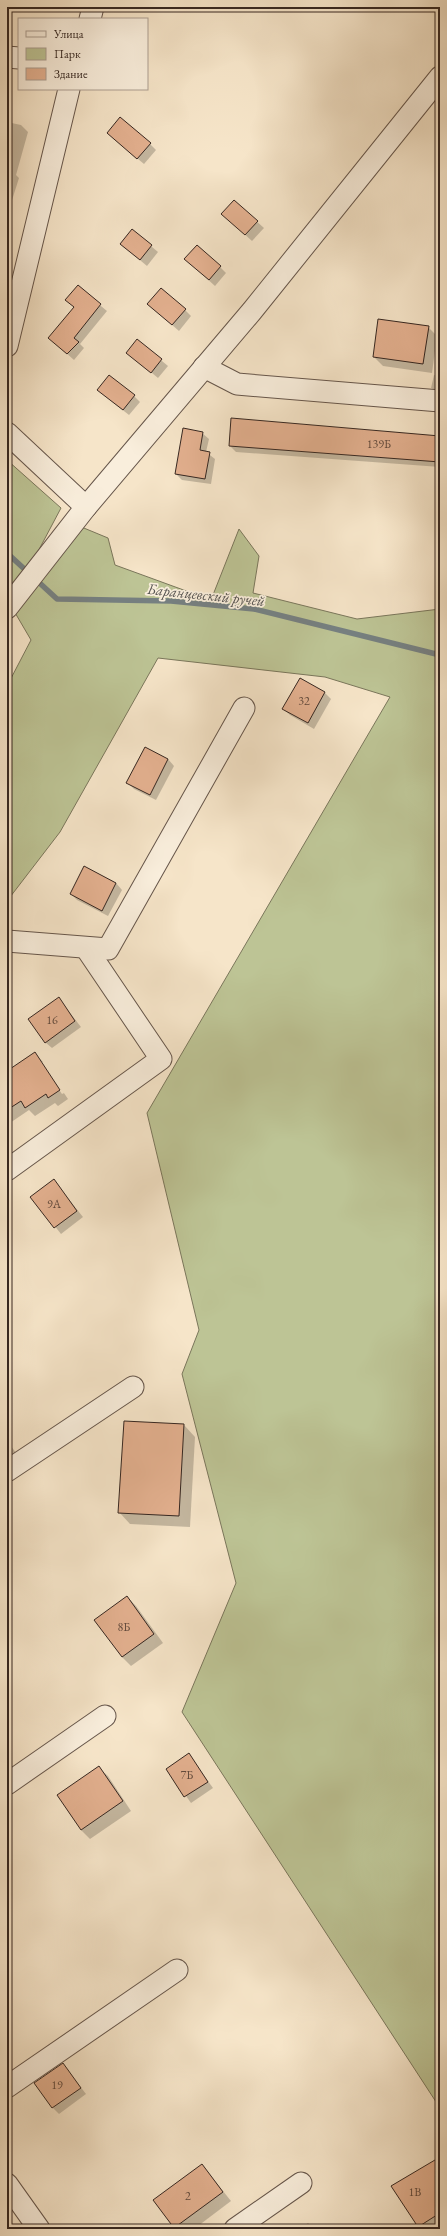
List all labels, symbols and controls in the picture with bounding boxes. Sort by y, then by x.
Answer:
legend [18,18,148,90]
text: Улица [53,26,84,42]
text: Парк [54,46,81,62]
text: Здание [54,66,88,82]
house number: 139Б [367,436,391,452]
water label: Баранцевский ручей [145,579,266,610]
house number: 32 [298,693,310,709]
house number: 16 [46,1012,58,1028]
house number: 9А [47,1196,62,1212]
house number: 8Б [118,1619,130,1635]
house number: 7Б [181,1767,193,1783]
house number: 19 [51,2077,63,2093]
house number: 1В [409,2184,421,2200]
house number: 2 [185,2188,191,2204]

